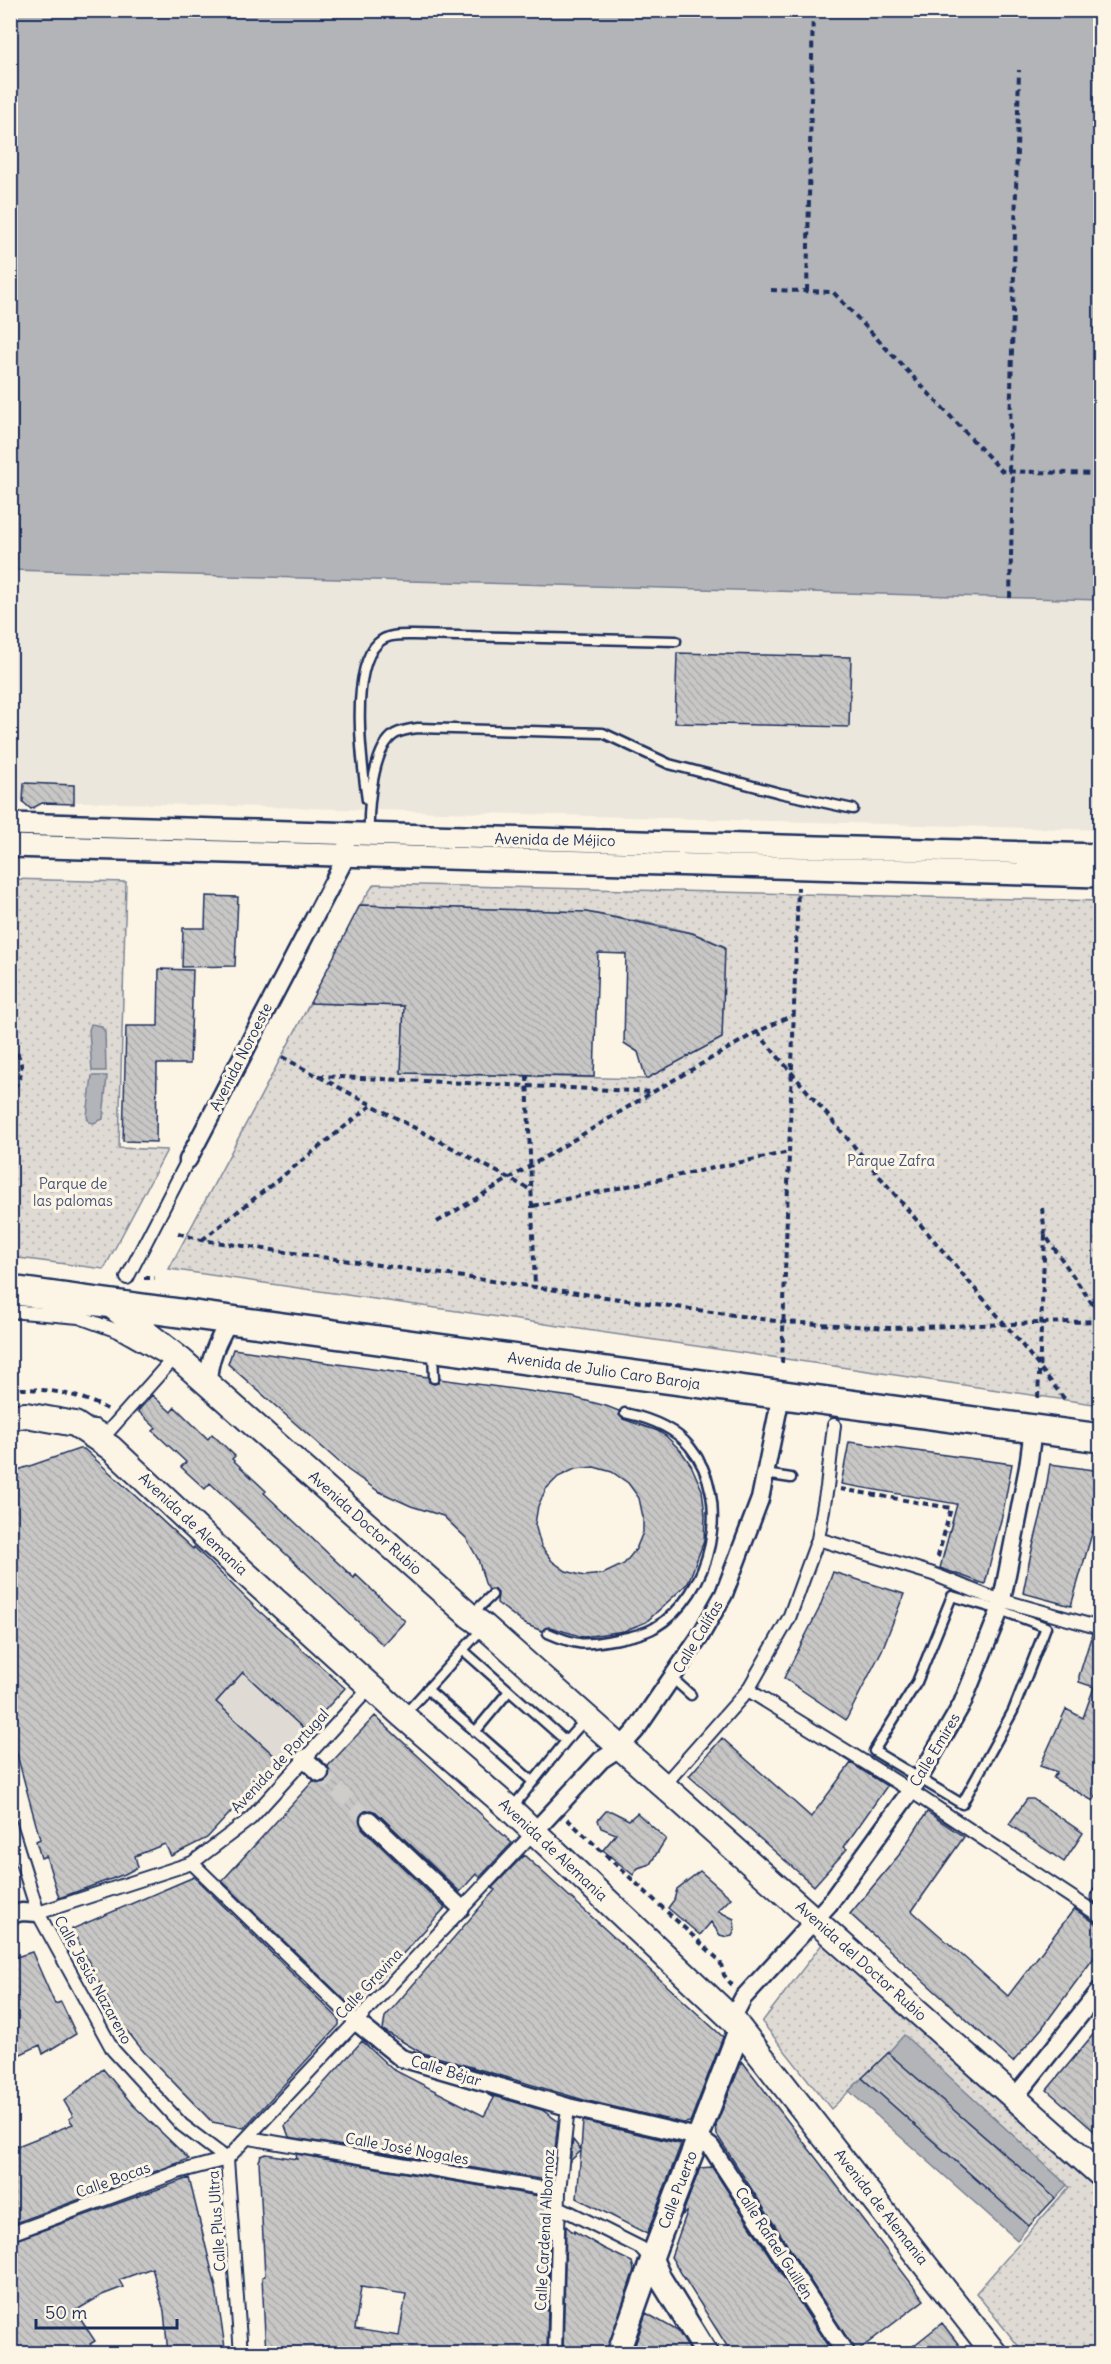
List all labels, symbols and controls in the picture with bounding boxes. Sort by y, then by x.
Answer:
street label: Avenida de Méjico [494,829,616,850]
street label: Avenida Noroeste [205,1000,276,1114]
park label: Parque Zafra [847,1151,935,1170]
park label: Parque de las palomas [33,1174,113,1210]
street label: Avenida de Julio Caro Baroja [506,1348,702,1394]
street label: Avenida Doctor Rubio [305,1467,426,1579]
street label: Avenida de Alemania [135,1468,252,1579]
street label: Calle Califas [668,1597,727,1677]
street label: Avenida de Portugal [226,1705,333,1817]
street label: Calle Emires [905,1709,964,1790]
street label: Avenida de Alemania [495,1794,612,1905]
street label: Avenida del Doctor Rubio [792,1897,931,2025]
street label: Calle Jesús Nazareno [50,1912,137,2047]
street label: Calle Gravina [331,1944,407,2023]
street label: Calle Béjar [409,2051,484,2090]
street label: Calle José Nogales [344,2128,470,2169]
street label: Avenida de Alemania [830,2145,933,2269]
street label: Calle Puerto [654,2148,701,2232]
street label: Calle Cardenal Albornoz [531,2149,558,2311]
street label: Calle Bocas [73,2157,153,2202]
street label: Calle Plus Ultra [203,2169,230,2272]
street label: Calle Rafael Guillén [731,2183,818,2302]
scale bar [36,2292,177,2330]
text: 50 m [45,2301,87,2324]

